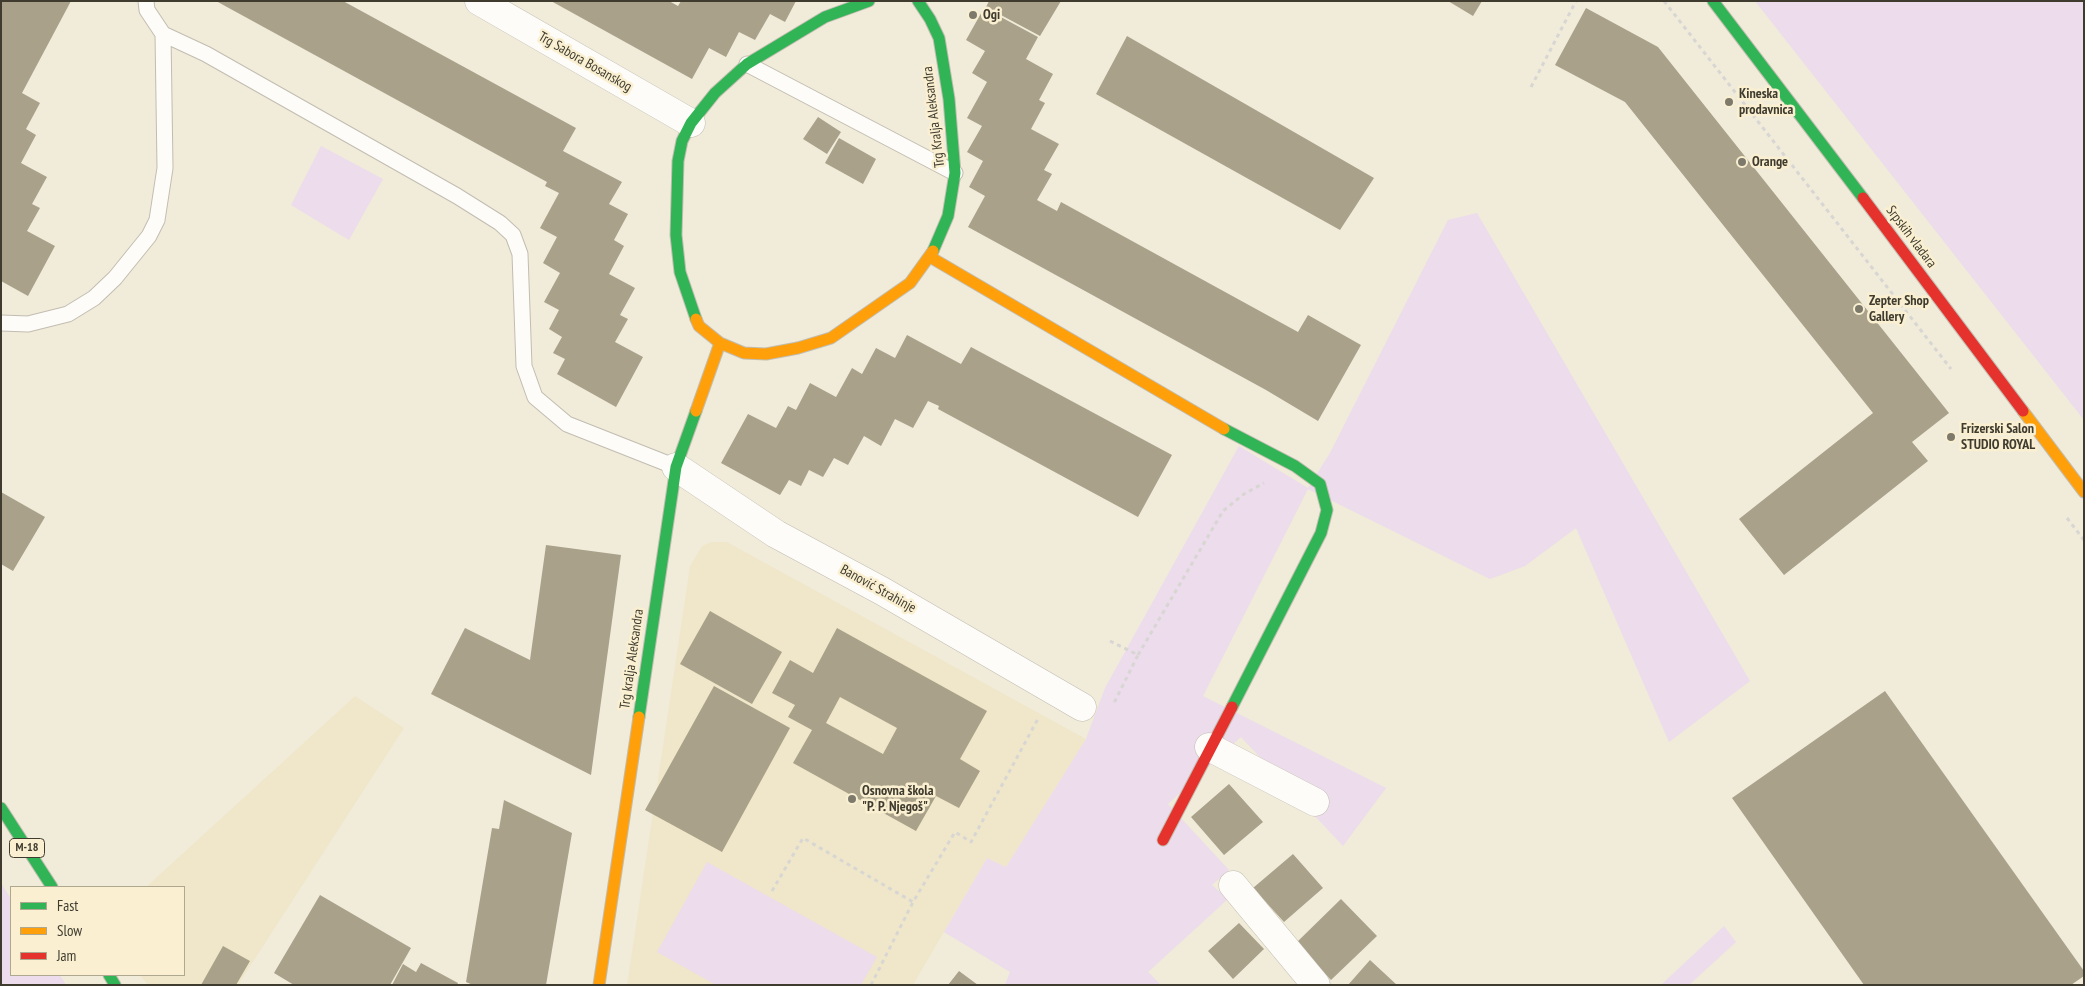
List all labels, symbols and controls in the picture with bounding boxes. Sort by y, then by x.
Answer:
place label: Ogi [983,7,1000,23]
marker: Ogi [967,9,979,21]
street label: Trg Sabora Bosanskog [535,28,635,96]
street label: Trg Kralja Aleksandra [919,65,949,169]
place label: Kineska prodavnica [1739,86,1793,118]
marker: Kineska prodavnica [1723,96,1735,108]
place label: Orange [1752,154,1788,170]
marker: Orange [1736,156,1748,168]
street label: Srpskih vladara [1882,203,1940,271]
place label: Zepter Shop Gallery [1869,293,1929,326]
marker: Zepter Shop Gallery [1853,303,1865,315]
place label: Frizerski Salon STUDIO ROYAL [1961,421,2035,454]
marker: Frizerski Salon STUDIO ROYAL [1945,431,1957,443]
street label: Banović Strahinje [837,561,919,617]
street label: Trg kralja Aleksandra [617,608,647,710]
place label: Osnovna škola "P. P. Njegoš" [862,783,933,816]
marker: Osnovna škola "P. P. Njegoš" [846,793,858,805]
road number: M-18 [10,838,44,858]
legend [10,886,185,976]
text: Fast [57,896,78,915]
text: Slow [57,921,82,940]
text: Jam [57,946,76,965]

